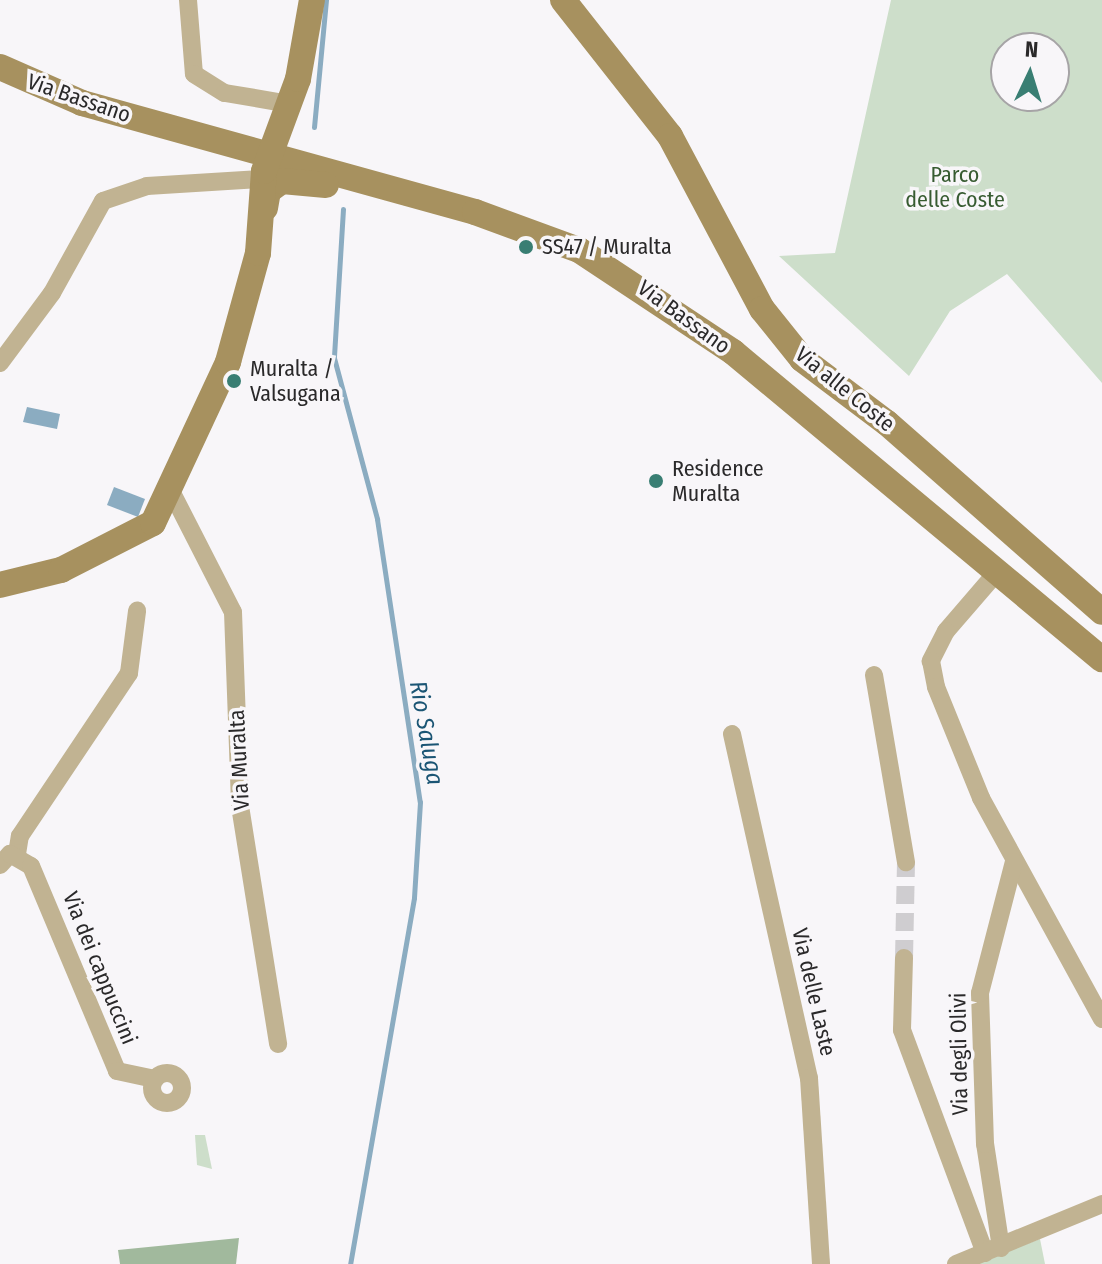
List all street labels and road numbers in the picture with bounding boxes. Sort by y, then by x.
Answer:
street label: Via Bassano [24,68,134,128]
street label: Via Bassano [633,275,735,359]
street label: Via alle Coste [790,341,900,437]
street label: Via Muralta [223,709,255,811]
street label: Via dei cappuccini [57,888,143,1048]
street label: Via delle Laste [786,926,842,1058]
street label: Via degli Olivi [945,992,973,1116]

